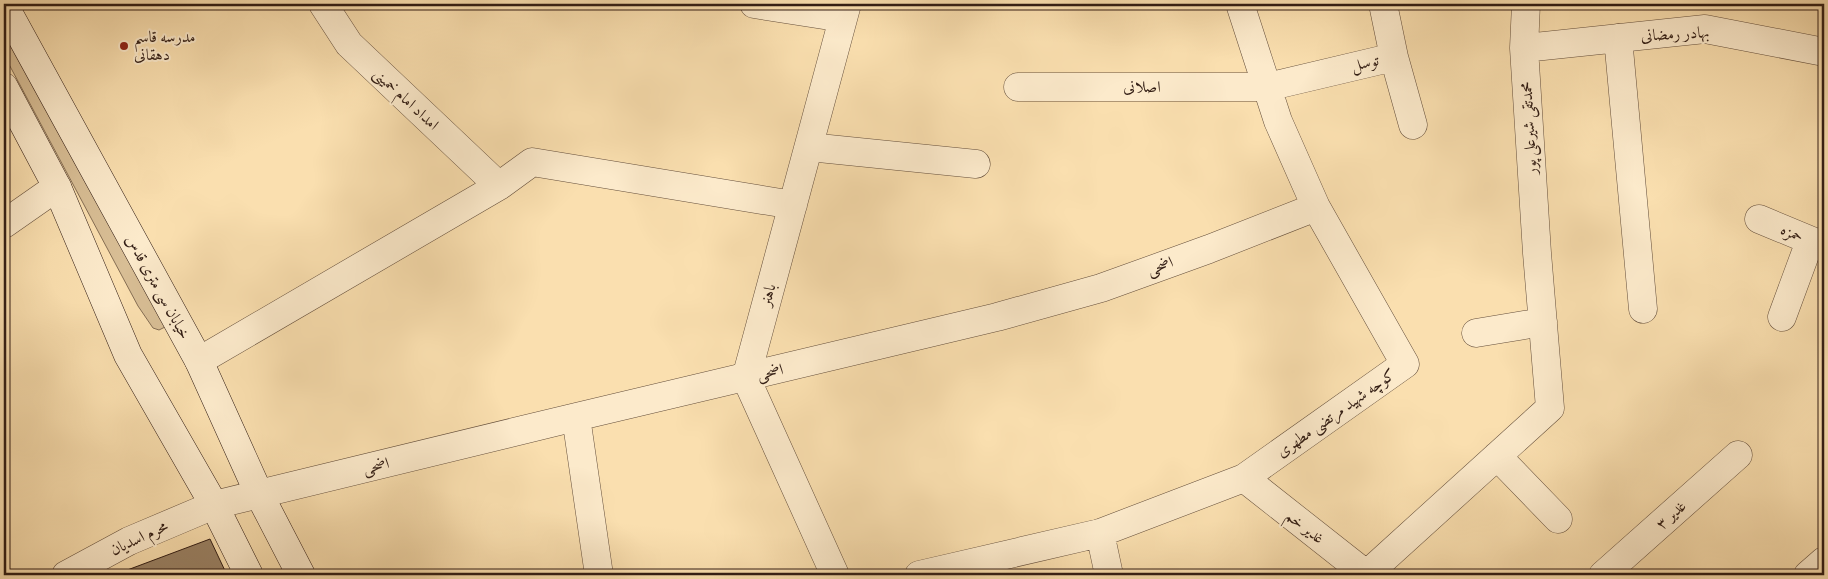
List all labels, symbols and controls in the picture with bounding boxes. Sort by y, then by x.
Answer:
street label: بهادر رمضانی [1640,22,1710,46]
place label: مدرسه قاسم دهقانی [134,27,196,65]
marker: مدرسه قاسم دهقانی [118,40,130,52]
street label: توسل [1349,50,1382,77]
street label: امداد امام خمینی [366,64,443,137]
street label: اصلانی [1123,77,1161,97]
street label: محمدتقی شیرعلی پور [1517,81,1543,177]
street label: حمزه [1777,219,1807,247]
street label: خیابان سی متری قدس [120,231,195,343]
street label: اضحی [1144,252,1176,281]
street label: باهنر [755,281,781,310]
street label: اضحی [755,359,785,386]
street label: کوچه شهید مرتضی مطهری [1272,364,1400,463]
street label: اضحی [361,453,392,480]
street label: غدیر ۳ [1652,496,1690,534]
street label: غدیر خم [1279,506,1328,552]
street label: محرم اسدیان [107,516,173,564]

